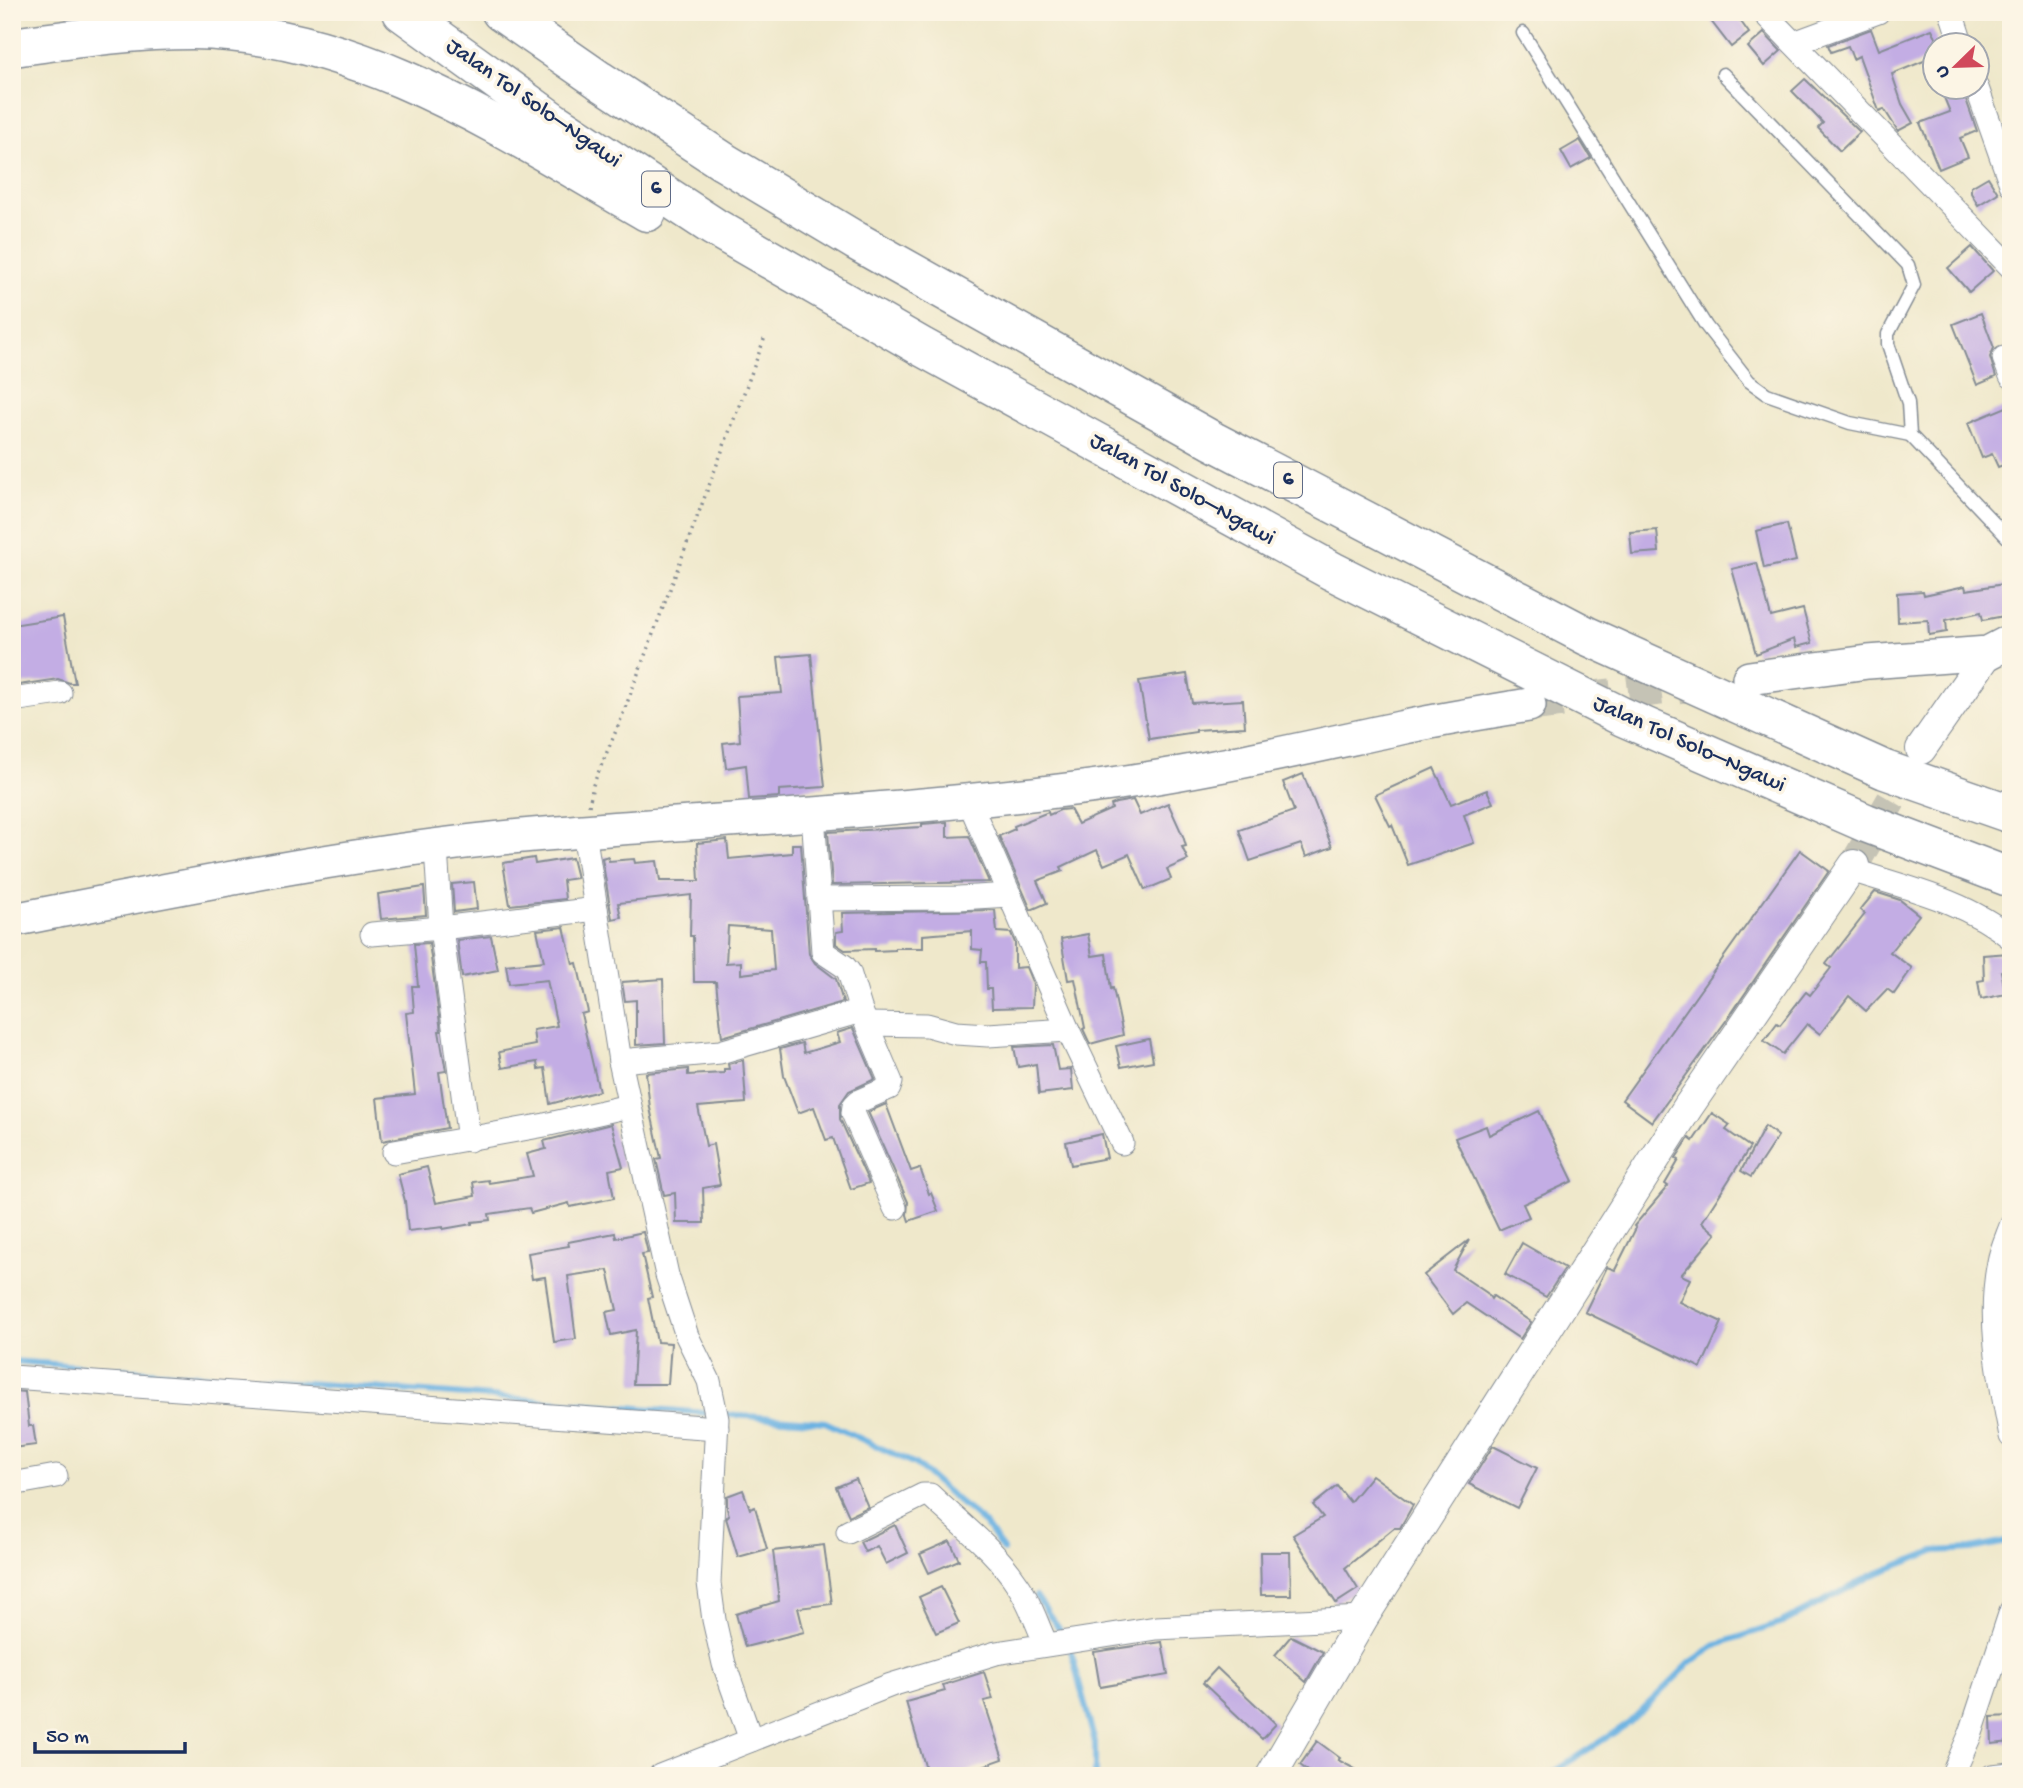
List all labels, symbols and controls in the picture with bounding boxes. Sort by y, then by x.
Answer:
north arrow [1922,32,1992,102]
street label: Jalan Tol Solo–Ngawi [440,33,626,175]
text: U [1931,62,1956,81]
road number: 6 [642,172,670,206]
street label: Jalan Tol Solo–Ngawi [1085,428,1279,552]
road number: 6 [1274,462,1302,498]
street label: Jalan Tol Solo–Ngawi [1589,690,1789,800]
scale bar [35,1711,186,1755]
text: 50 m [46,1726,89,1751]

